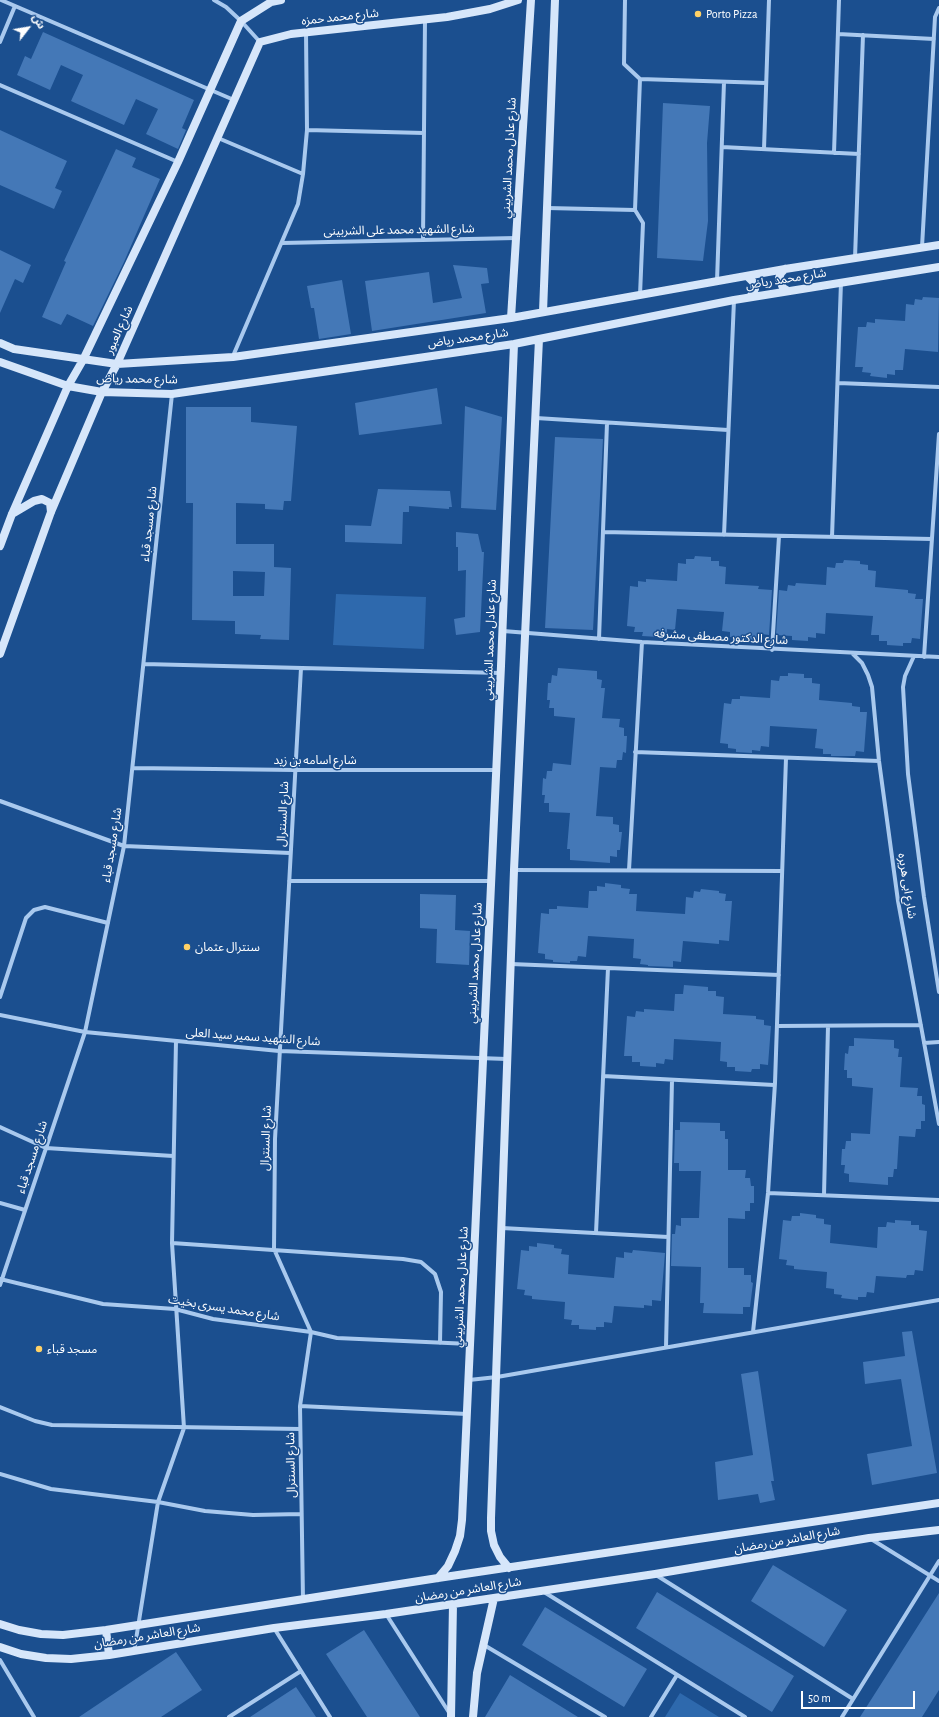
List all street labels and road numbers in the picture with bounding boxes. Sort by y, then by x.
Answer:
street label: شارع محمد حمزه [301,6,379,28]
street label: شارع عادل محمد الشربيني [499,97,519,219]
street label: شارع الشهيد محمد على الشربينى [323,221,475,239]
street label: شارع محمد رياض [745,266,827,292]
street label: شارع العبور [102,303,136,357]
street label: شارع محمد رياض [427,325,509,351]
street label: شارع محمد رياض [96,371,178,387]
street label: شارع مسجد قباء [138,486,160,562]
street label: شارع عادل محمد الشربيني [481,579,499,701]
street label: شارع الدكتور مصطفى مشرفه [654,626,788,648]
street label: شارع اسامه بن زيد [273,753,357,767]
street label: شارع السنترال [274,781,292,847]
street label: شارع مسجد قباء [99,806,125,884]
street label: شارع ابى هريره [895,852,919,920]
street label: شارع عادل محمد الشربيني [465,902,485,1024]
street label: شارع الشهيد سمير سيد العلى [185,1025,321,1049]
street label: شارع السنترال [258,1105,274,1171]
street label: شارع مسجد قباء [13,1119,51,1195]
street label: شارع عادل محمد الشربيني [451,1226,471,1348]
street label: شارع محمد يسرى بخيت [167,1292,281,1324]
street label: شارع السنترال [283,1432,299,1498]
street label: شارع العاشر من رمضان [733,1524,841,1556]
street label: شارع العاشر من رمضان [414,1574,522,1606]
street label: شارع العاشر من رمضان [93,1620,201,1652]

